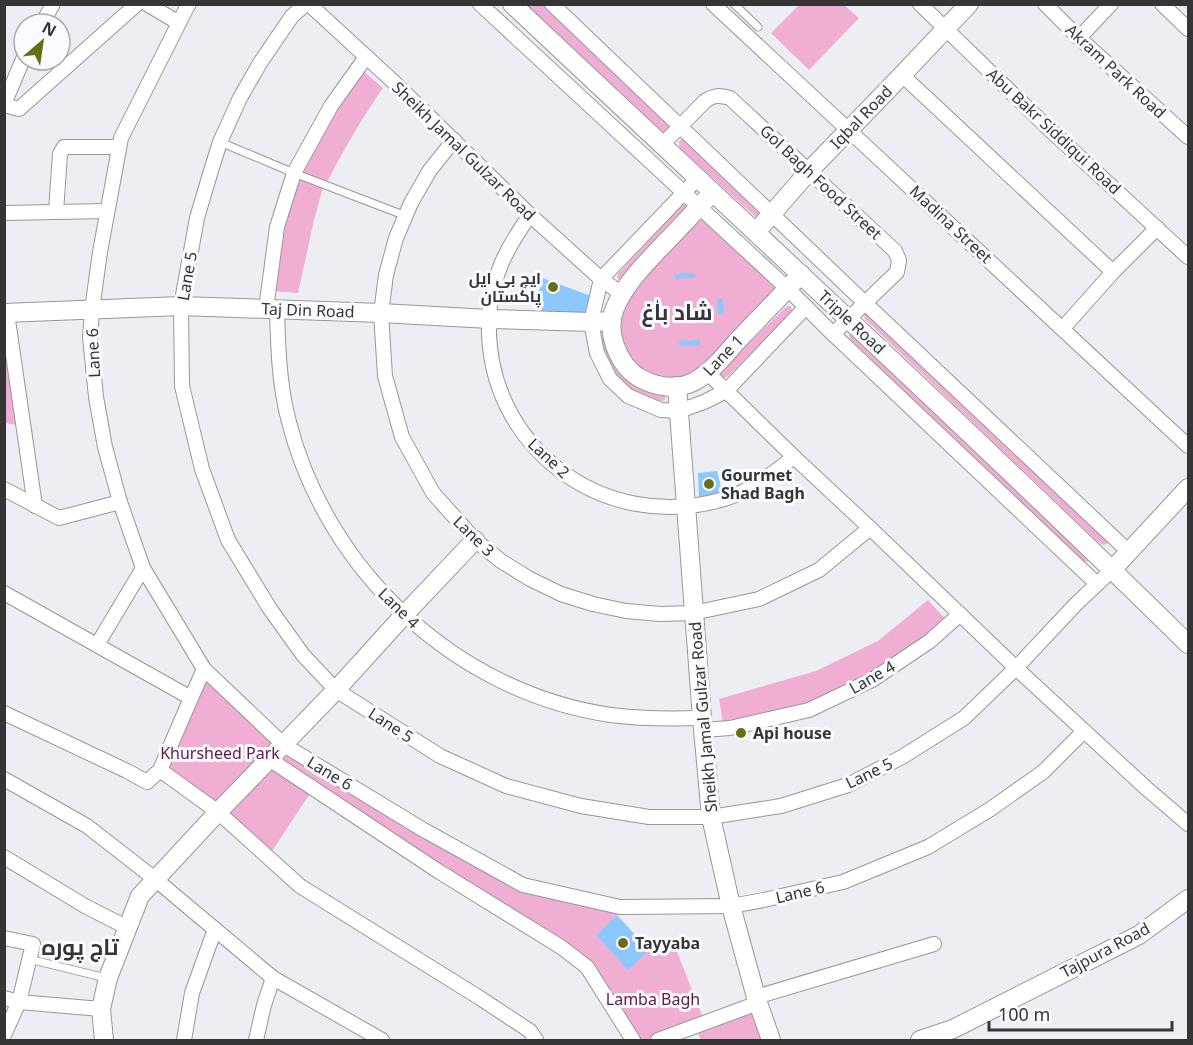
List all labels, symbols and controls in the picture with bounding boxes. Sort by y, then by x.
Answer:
north arrow [12,12,72,72]
text: N [38,16,60,42]
street label: Akram Park Road [1061,19,1171,123]
street label: Abu Bakr Siddiqui Road [982,63,1126,199]
street label: Sheikh Jamal Gulzar Road [388,77,540,225]
street label: Iqbal Road [825,80,897,154]
street label: Gol Bagh Food Street [755,120,887,244]
street label: Madina Street [905,180,997,268]
street label: Lane 5 [172,250,202,302]
place label: ایچ بی ایل پاکستان [469,267,541,308]
marker: ایچ بی ایل پاکستان [546,280,560,294]
street label: Triple Road [814,285,890,359]
district label: شاد باٰغ [642,296,712,327]
street label: Taj Din Road [261,297,355,323]
street label: Lane 6 [81,328,105,378]
street label: Lane 1 [698,330,748,380]
street label: Lane 2 [523,433,575,483]
place label: Gourmet Shad Bagh [721,464,805,504]
marker: Gourmet Shad Bagh [702,477,716,491]
street label: Lane 3 [449,511,499,561]
street label: Lane 4 [374,583,424,633]
street label: Sheikh Jamal Gulzar Road [684,621,722,813]
street label: Lane 4 [845,655,899,699]
street label: Lane 5 [364,702,418,748]
place label: Api house [753,722,832,744]
marker: Api house [734,726,748,740]
park label: Khursheed Park [160,742,280,764]
street label: Lane 6 [303,751,357,795]
street label: Lane 5 [842,752,896,794]
street label: Lane 6 [773,876,827,908]
street label: Tajpura Road [1056,917,1154,983]
district label: تاج پورہ [41,931,120,963]
place label: Tayyaba [635,932,700,954]
marker: Tayyaba [616,936,630,950]
park label: Lamba Bagh [606,988,700,1010]
scale bar [989,994,1172,1032]
text: 100 m [998,1002,1050,1026]

